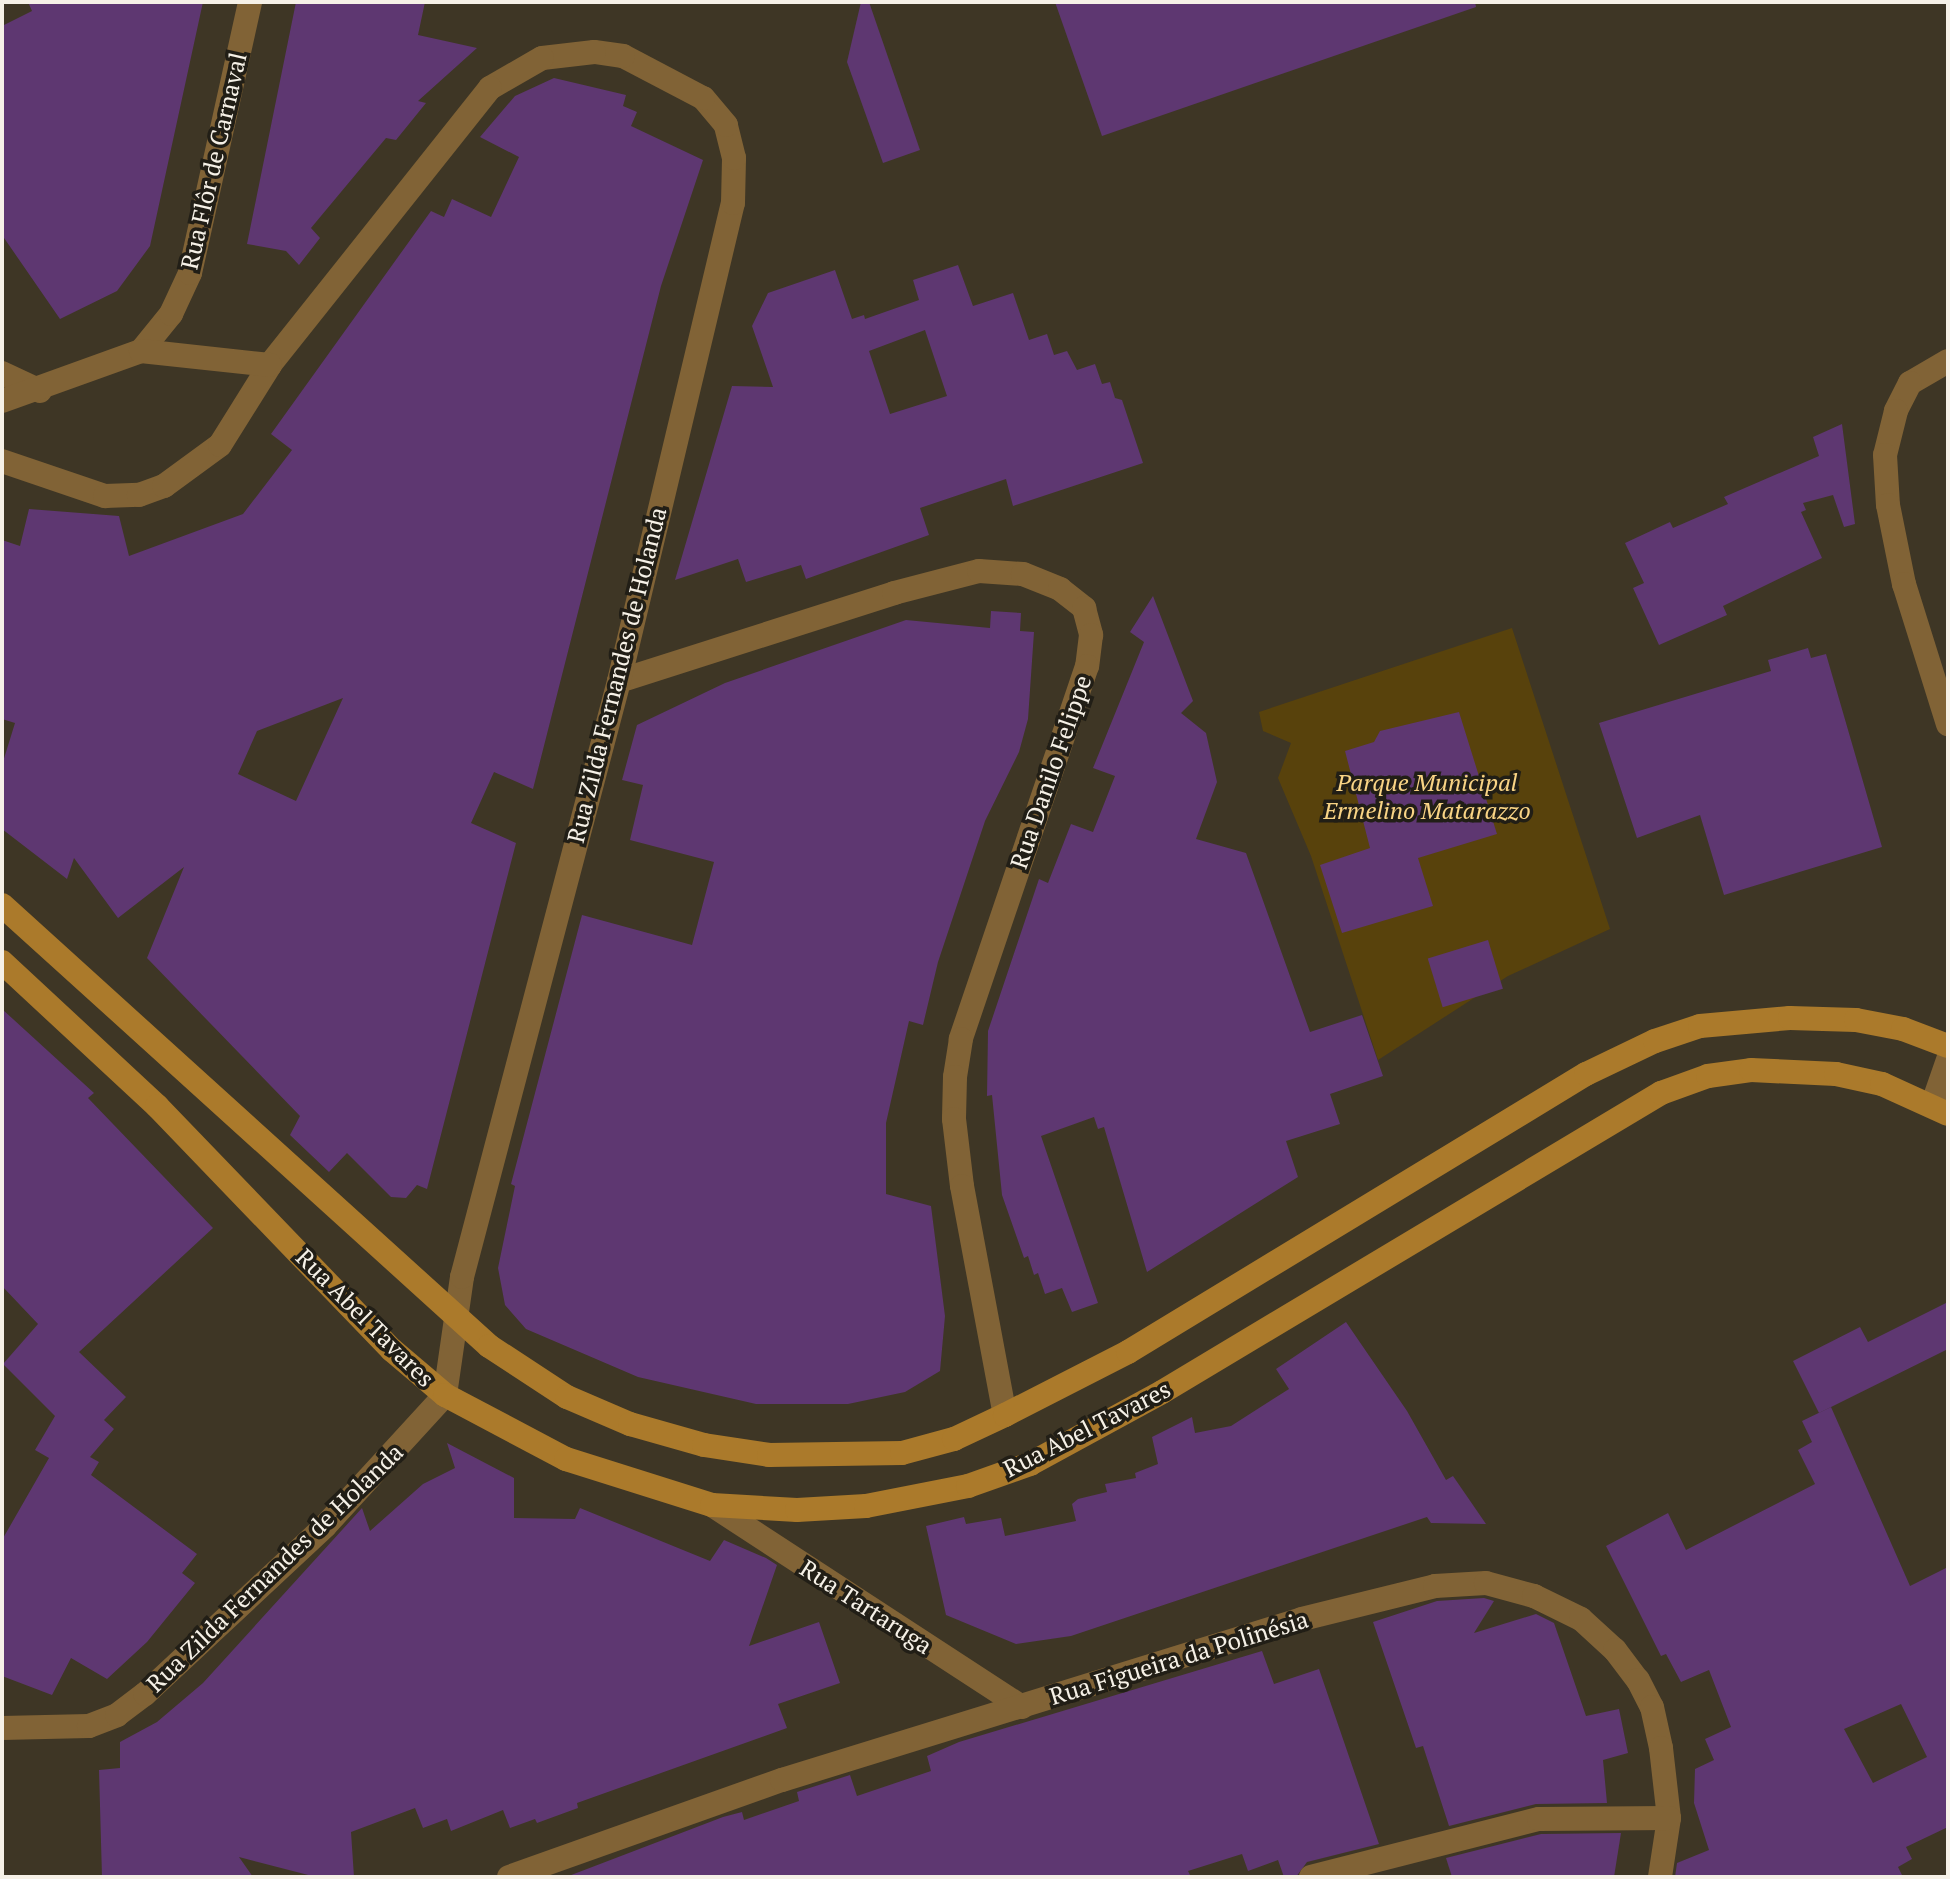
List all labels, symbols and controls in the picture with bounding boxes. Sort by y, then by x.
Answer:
street label: Rua Flôr de Carnaval [175,50,253,272]
street label: Rua Zilda Fernandes de Holanda [561,504,673,846]
street label: Rua Danilo Felippe [1004,671,1098,873]
park label: Parque Municipal Ermelino Matarazzo [1323,769,1531,825]
street label: Rua Abel Tavares [290,1243,440,1393]
street label: Rua Abel Tavares [999,1374,1175,1484]
street label: Rua Zilda Fernandes de Holanda [141,1438,409,1698]
street label: Rua Tartaruga [795,1554,937,1660]
street label: Rua Figueira da Polinésia [1046,1605,1312,1711]

